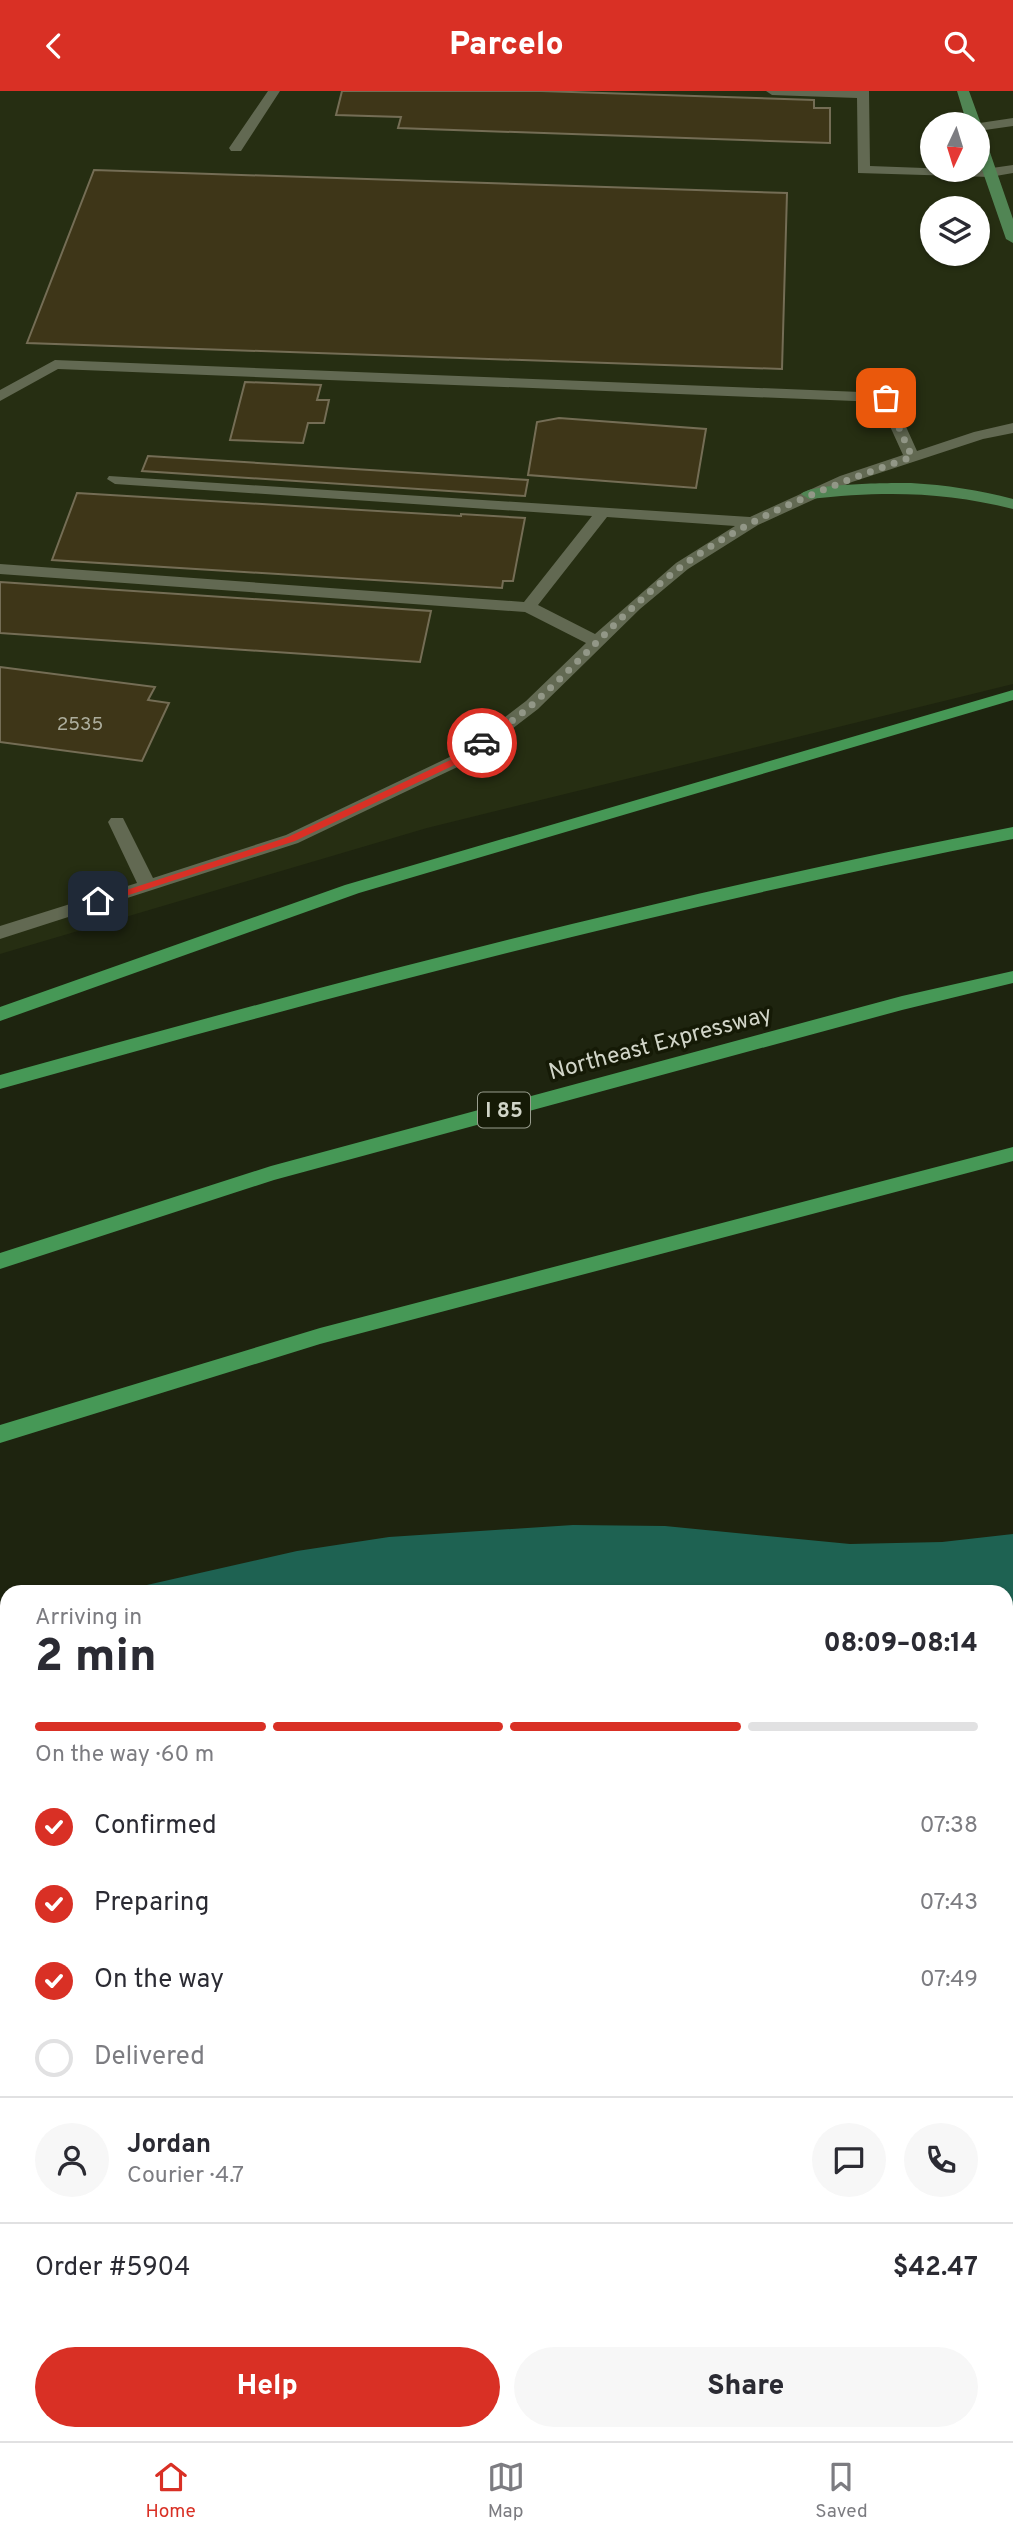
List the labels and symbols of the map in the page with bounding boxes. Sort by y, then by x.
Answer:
north arrow [920,112,990,182]
pin [856,368,916,428]
courier [447,708,517,778]
house number: 2535 [57,713,103,737]
pin [68,871,128,931]
street label: Northeast Expressway [546,1001,775,1088]
road number: I 85 [478,1093,530,1127]

